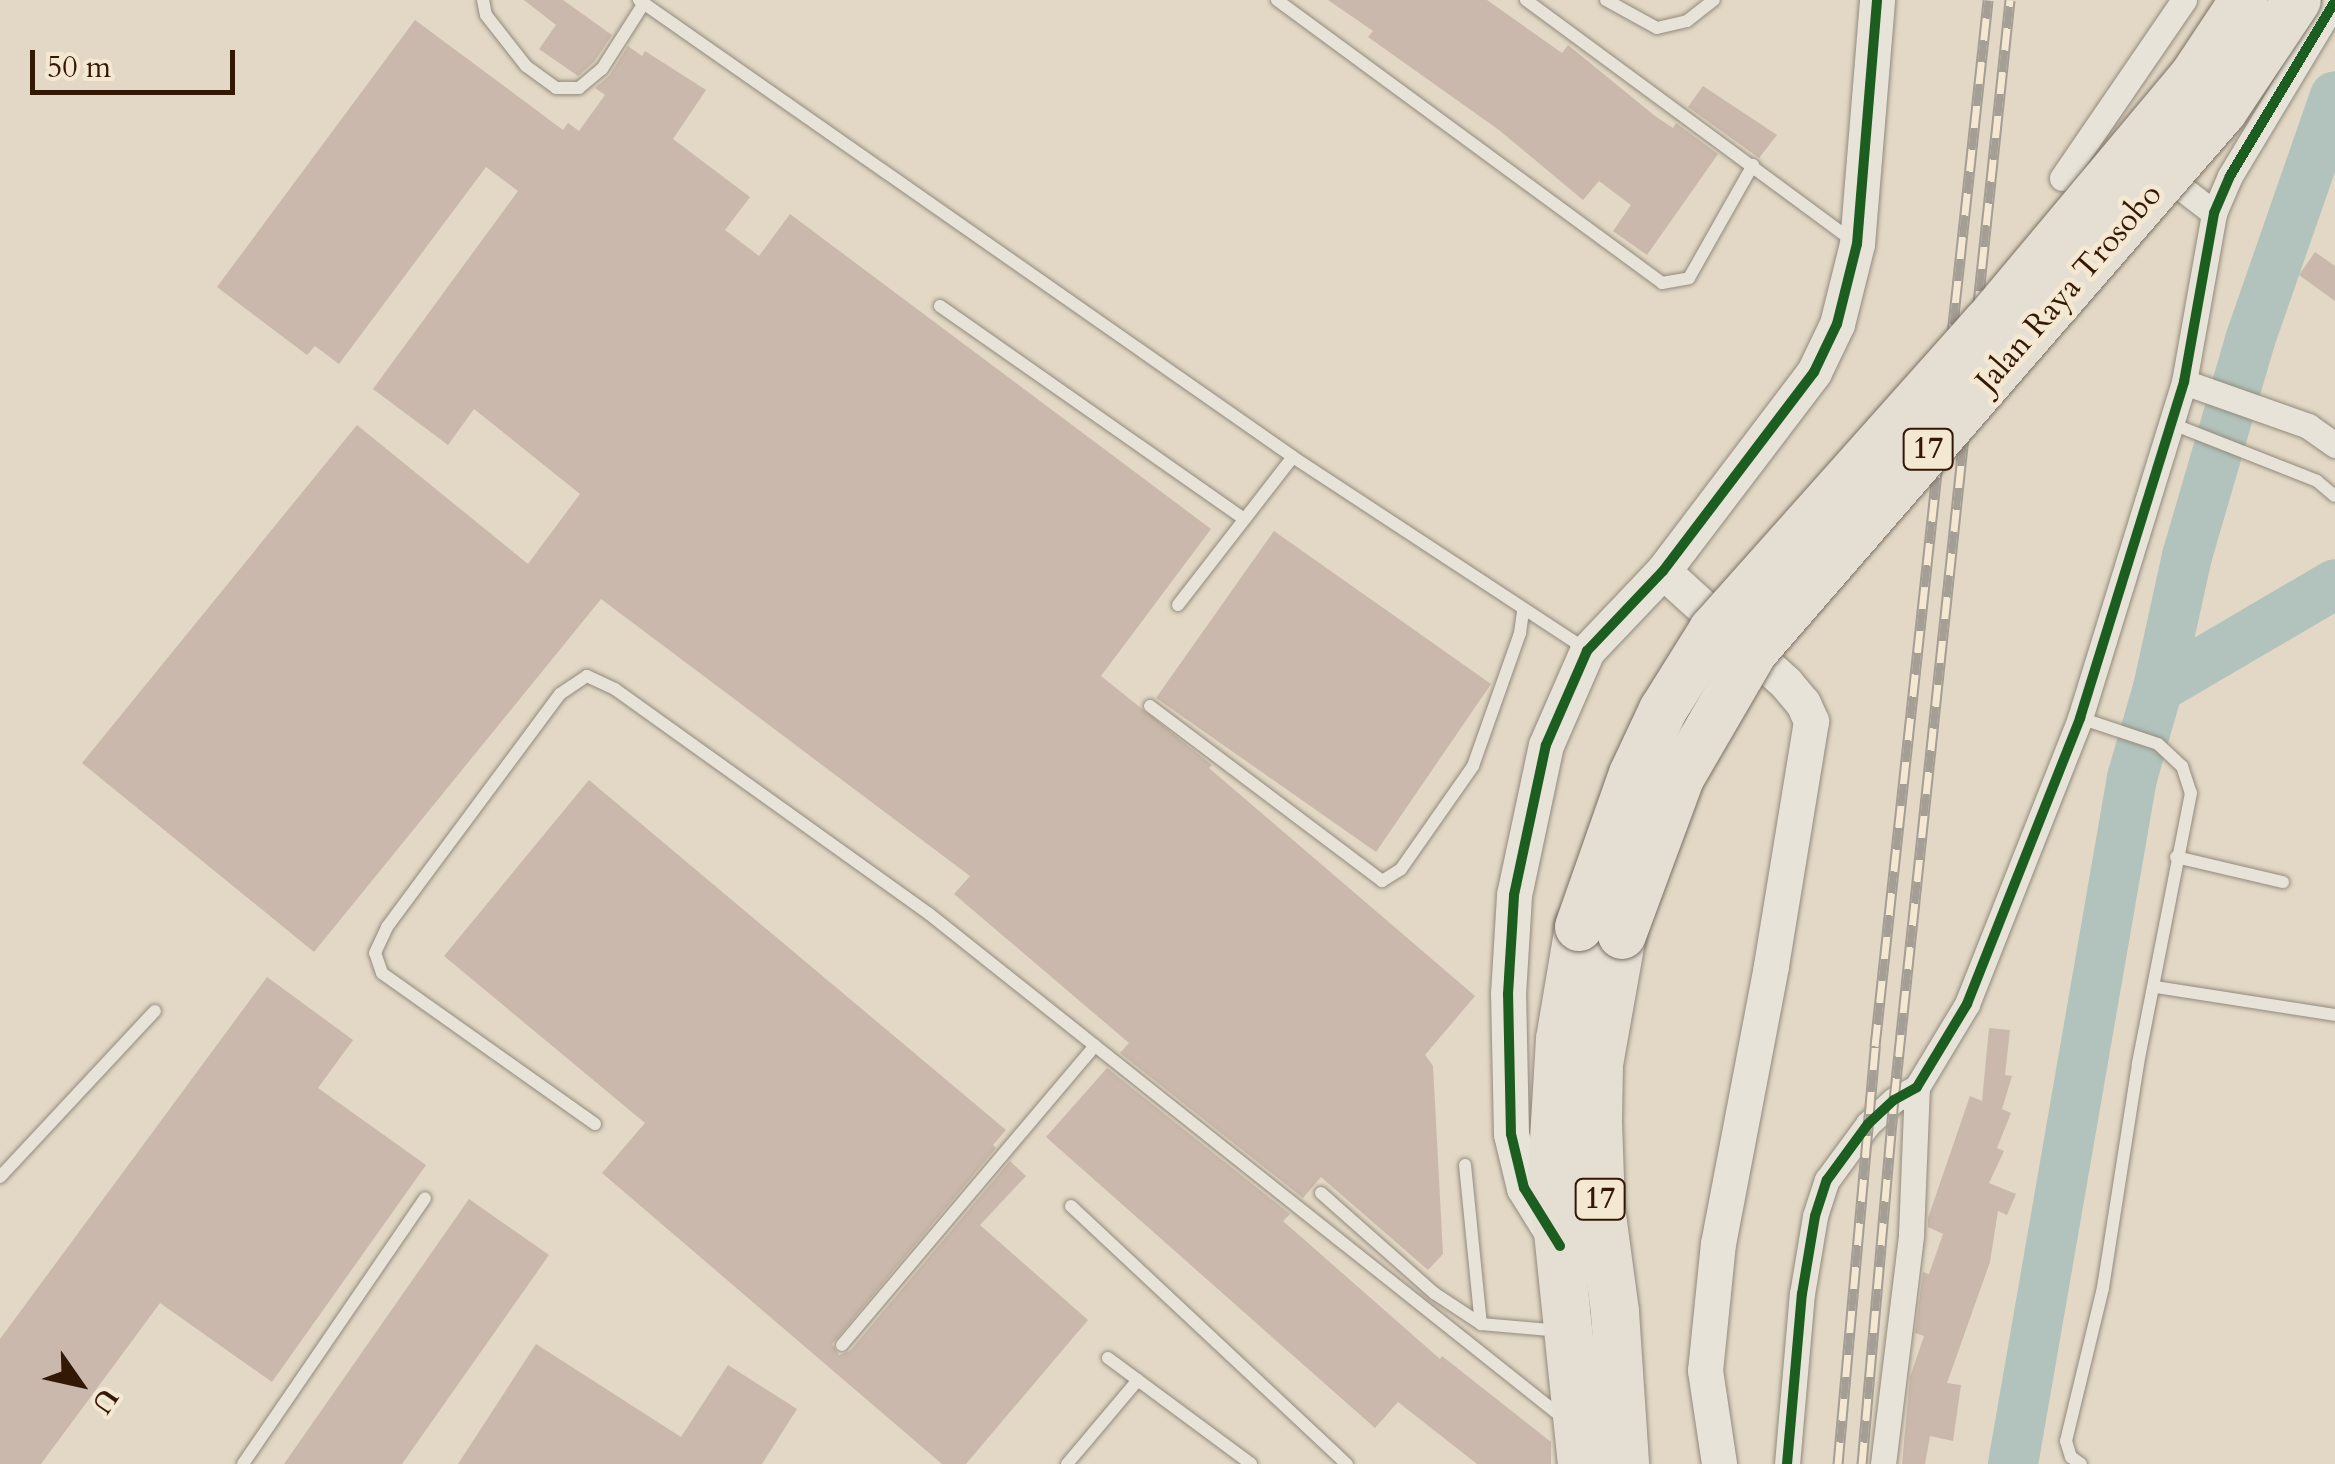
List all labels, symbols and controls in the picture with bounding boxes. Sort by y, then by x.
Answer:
scale bar [35,30,240,92]
text: 50 m [47,47,111,88]
street label: Jalan Raya Trosobo [1968,176,2170,400]
road number: 17 [1900,424,1956,474]
road number: 17 [1572,1174,1628,1224]
north arrow [30,1334,130,1434]
text: U [83,1381,127,1421]

